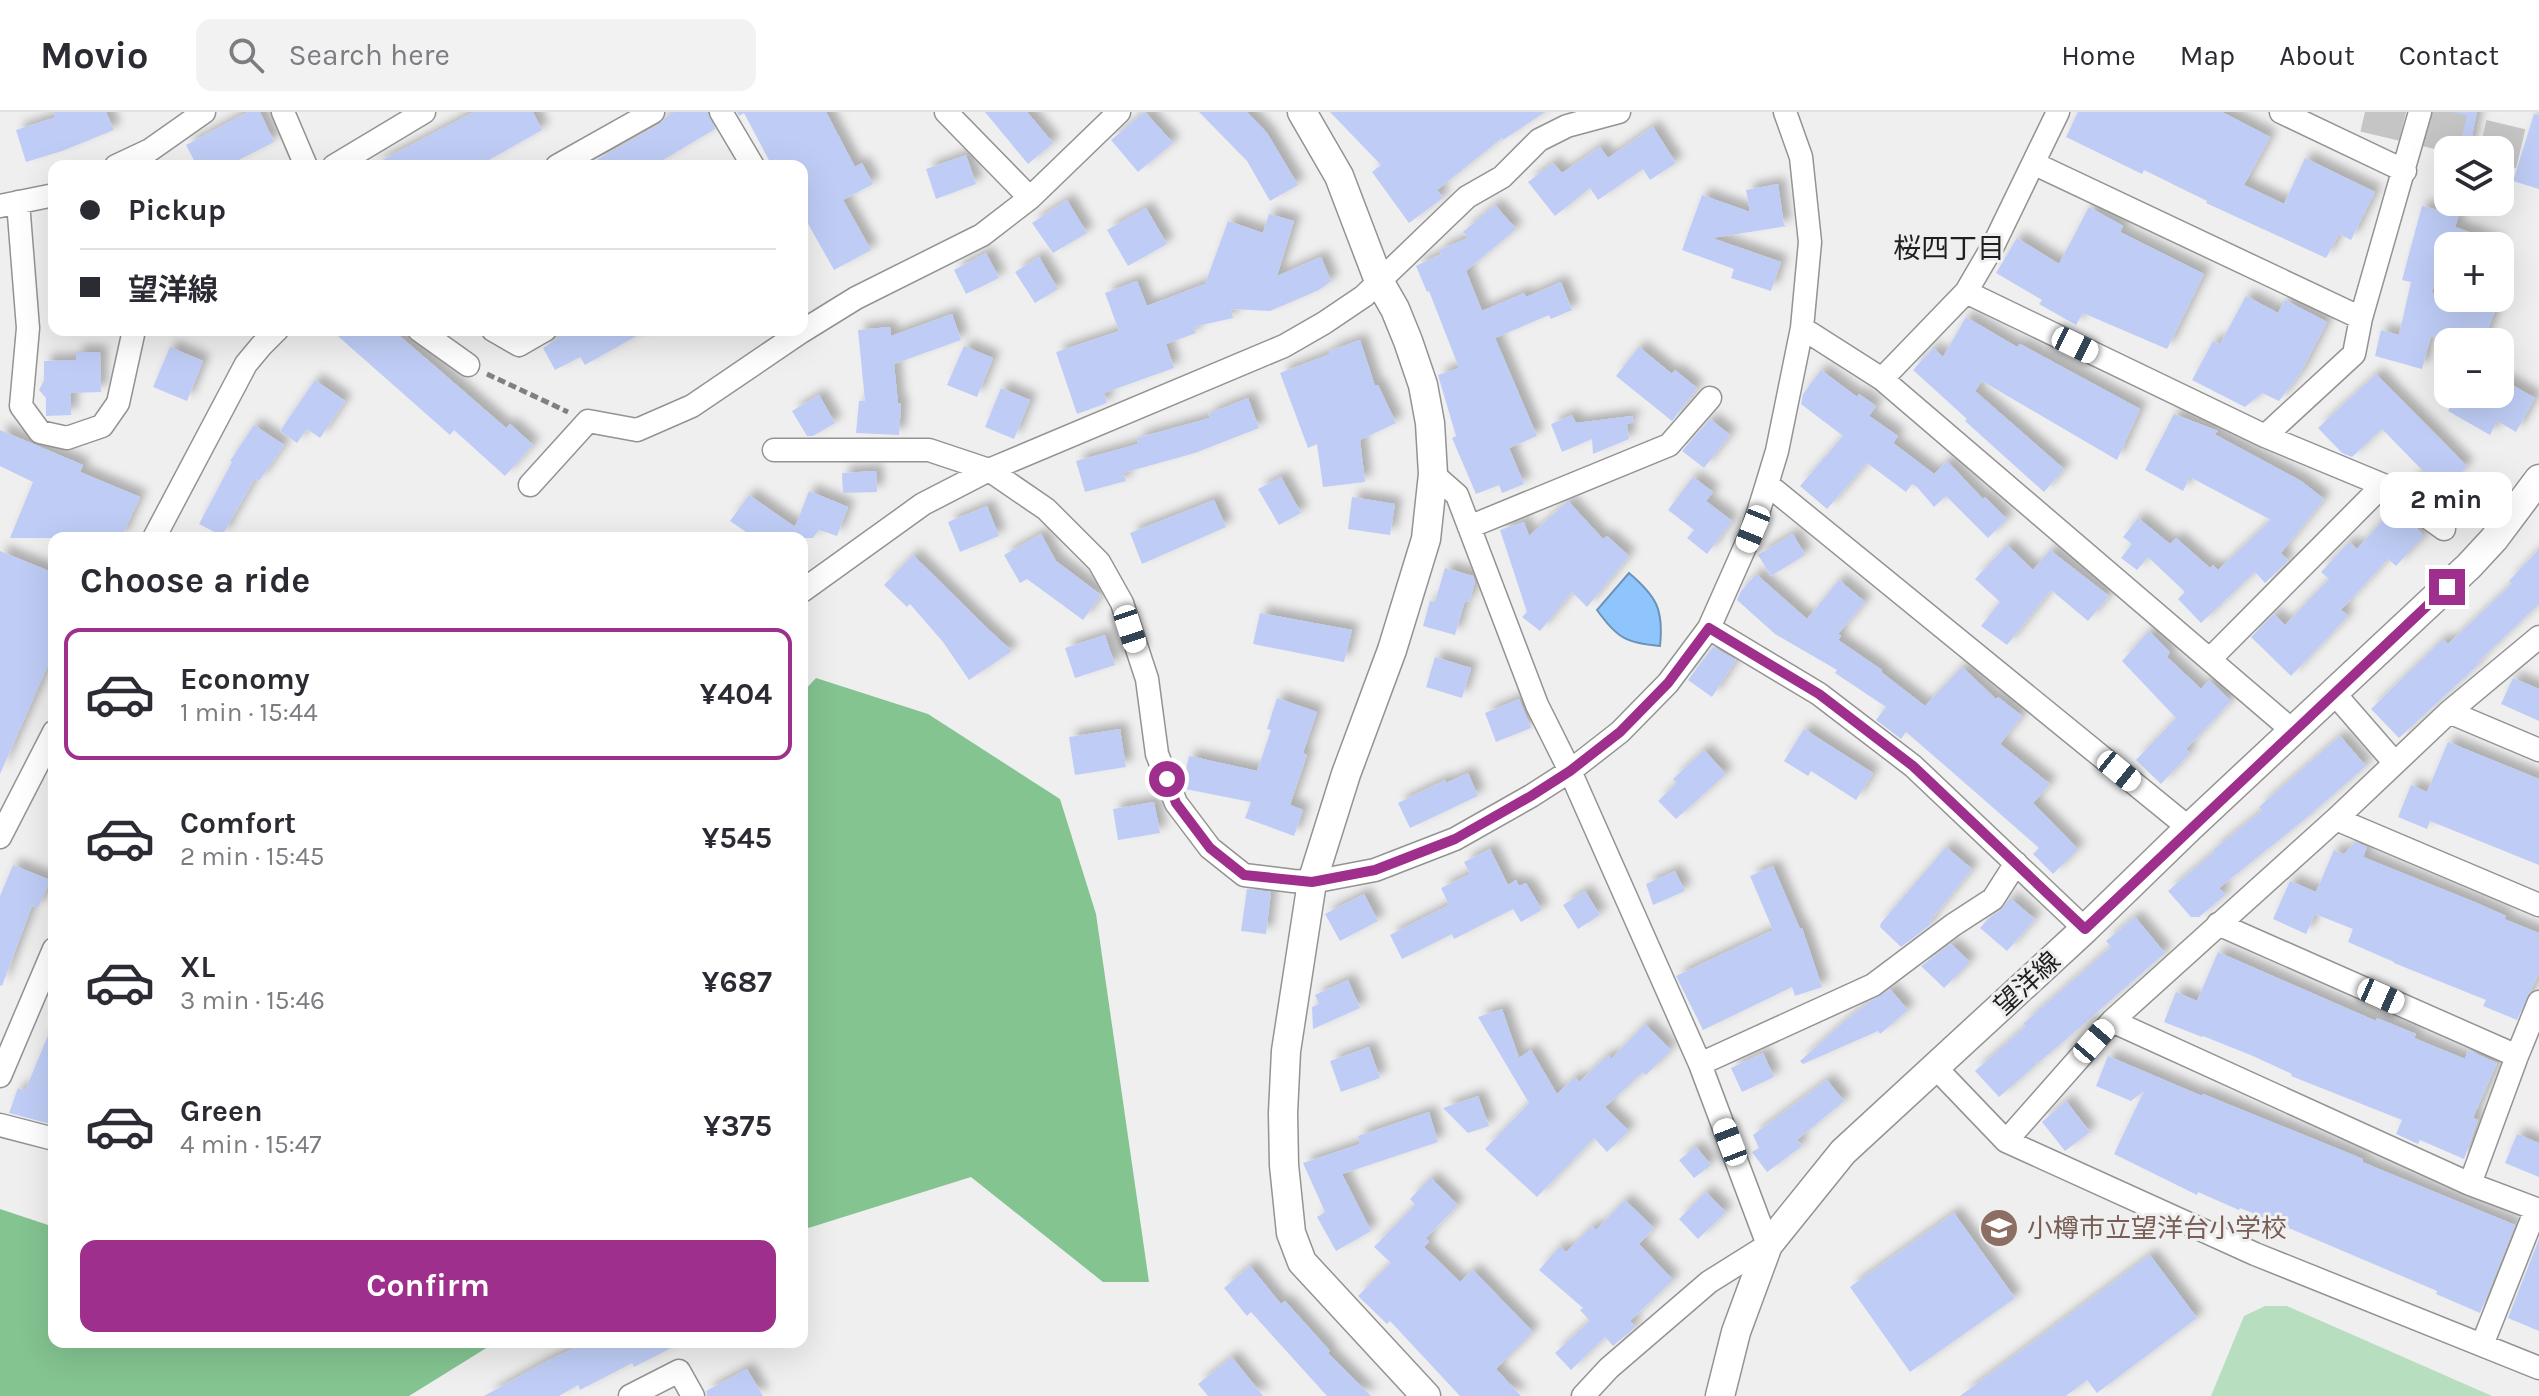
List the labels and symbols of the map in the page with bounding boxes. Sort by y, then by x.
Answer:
district label: 桜四丁目 [1893,232,2005,265]
car [2048,324,2102,366]
callout: 2 min [2381,471,2513,527]
car [1733,502,1773,556]
route end [2429,569,2465,605]
car [1111,602,1149,656]
car [2093,747,2145,795]
route start [1149,761,1185,797]
street label: 望洋線 [1988,945,2066,1021]
car [2354,975,2408,1017]
car [2069,1015,2119,1067]
car [1710,1115,1750,1169]
school or university icon: 小樽市立望洋台小学校 [1978,1207,2020,1249]
place label: 小樽市立望洋台小学校 [2027,1213,2287,1244]

